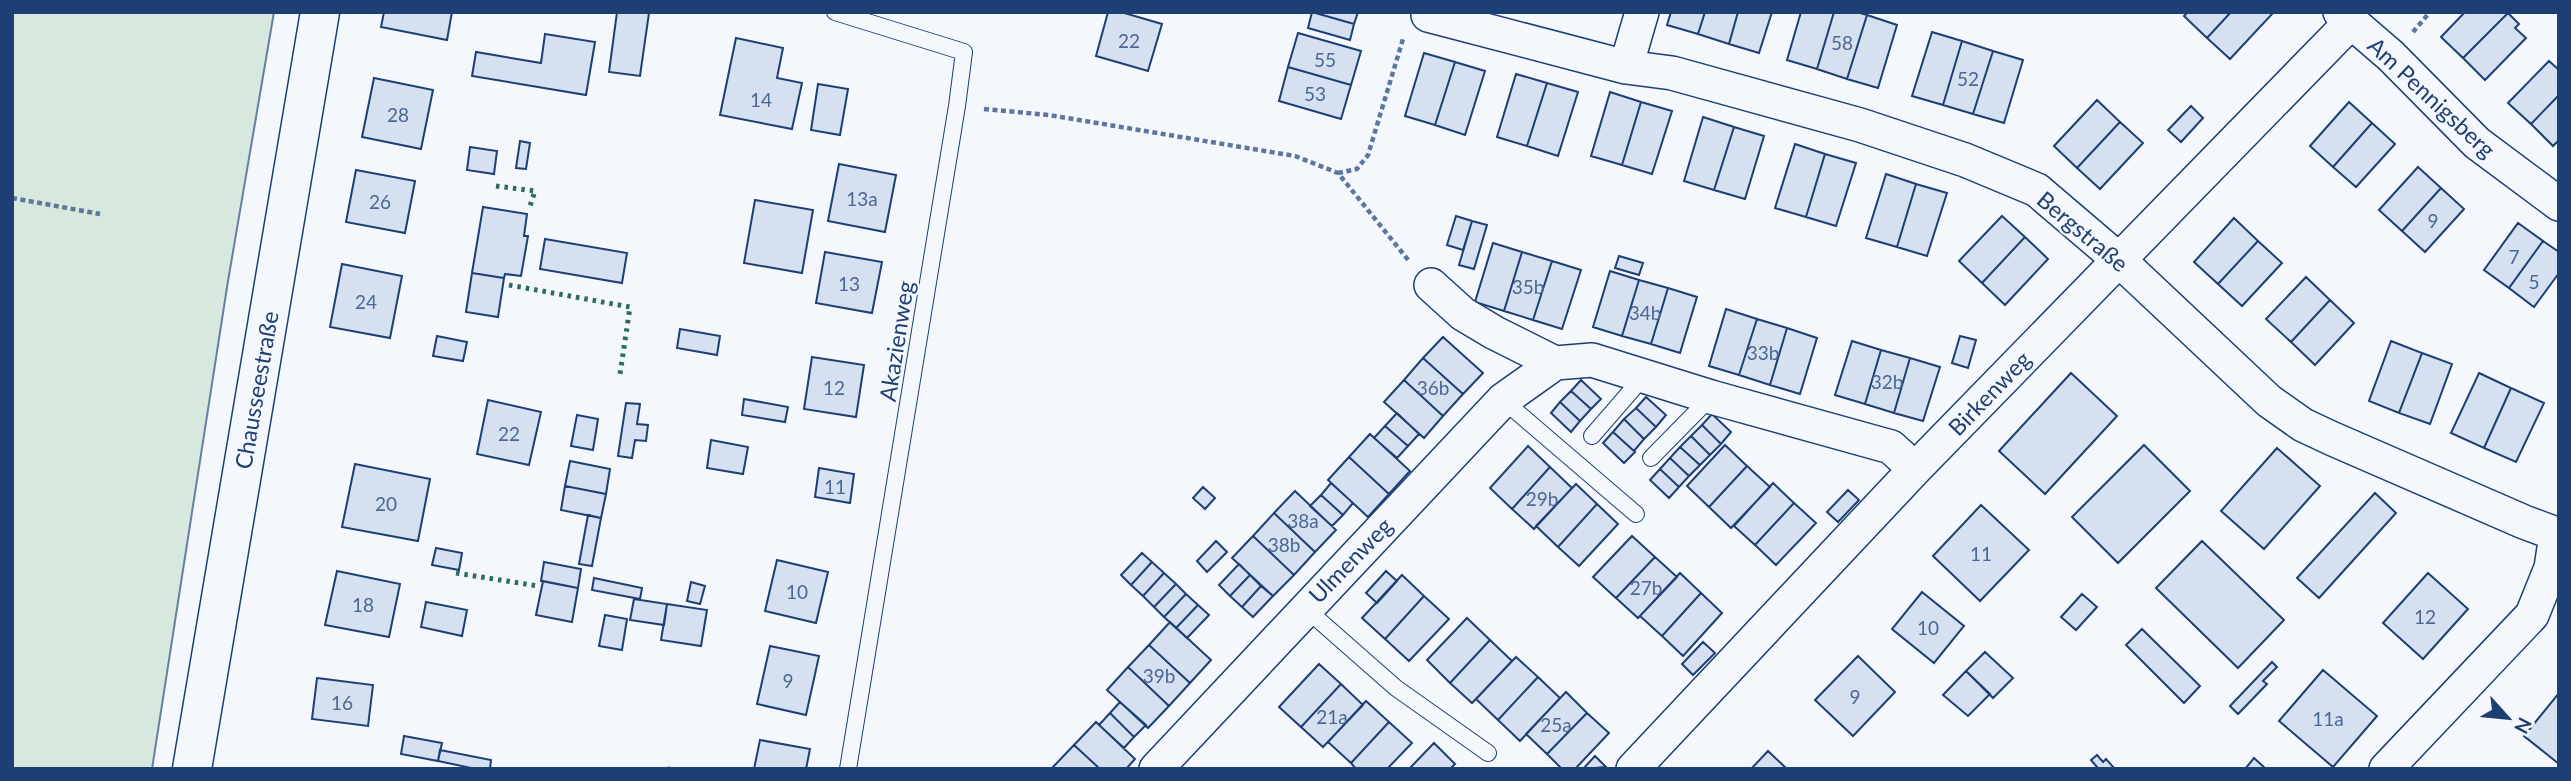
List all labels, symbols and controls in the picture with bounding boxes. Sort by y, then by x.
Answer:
house number: 22 [1118,29,1140,52]
house number: 58 [1831,31,1853,54]
street label: Am Pennigsberg [2363,31,2502,163]
house number: 55 [1314,48,1336,71]
house number: 52 [1957,67,1979,90]
house number: 53 [1304,82,1326,105]
house number: 14 [750,88,772,111]
house number: 28 [387,103,409,126]
street label: Bergstraße [2032,185,2134,277]
house number: 13a [846,187,878,210]
house number: 26 [369,190,391,213]
house number: 9 [2427,209,2439,232]
house number: 7 [2508,245,2520,268]
house number: 5 [2528,270,2540,293]
house number: 13 [838,272,860,295]
house number: 35b [1512,275,1544,298]
street label: Akazienweg [873,279,919,403]
house number: 24 [355,290,377,313]
house number: 34b [1629,301,1661,324]
street label: Chausseestraße [228,309,284,471]
house number: 33b [1747,341,1779,364]
street label: Birkenweg [1942,345,2036,441]
house number: 32b [1871,370,1903,393]
house number: 12 [823,376,845,399]
house number: 36b [1417,376,1449,399]
house number: 22 [498,422,520,445]
house number: 11 [824,475,846,498]
house number: 29b [1526,487,1558,510]
house number: 20 [375,492,397,515]
house number: 38a [1287,509,1319,532]
street label: Ulmenweg [1302,511,1398,609]
house number: 38b [1268,533,1300,556]
house number: 11 [1970,542,1992,565]
house number: 27b [1630,576,1662,599]
house number: 10 [786,580,808,603]
house number: 18 [352,593,374,616]
house number: 12 [2414,605,2436,628]
house number: 10 [1917,616,1939,639]
house number: 39b [1143,664,1175,687]
house number: 9 [782,669,794,692]
north arrow [2473,683,2543,753]
house number: 9 [1849,685,1861,708]
house number: 16 [331,691,353,714]
house number: 21a [1316,705,1348,728]
house number: 11a [2312,707,2344,730]
house number: 25a [1540,713,1572,736]
text: N [2510,714,2537,738]

